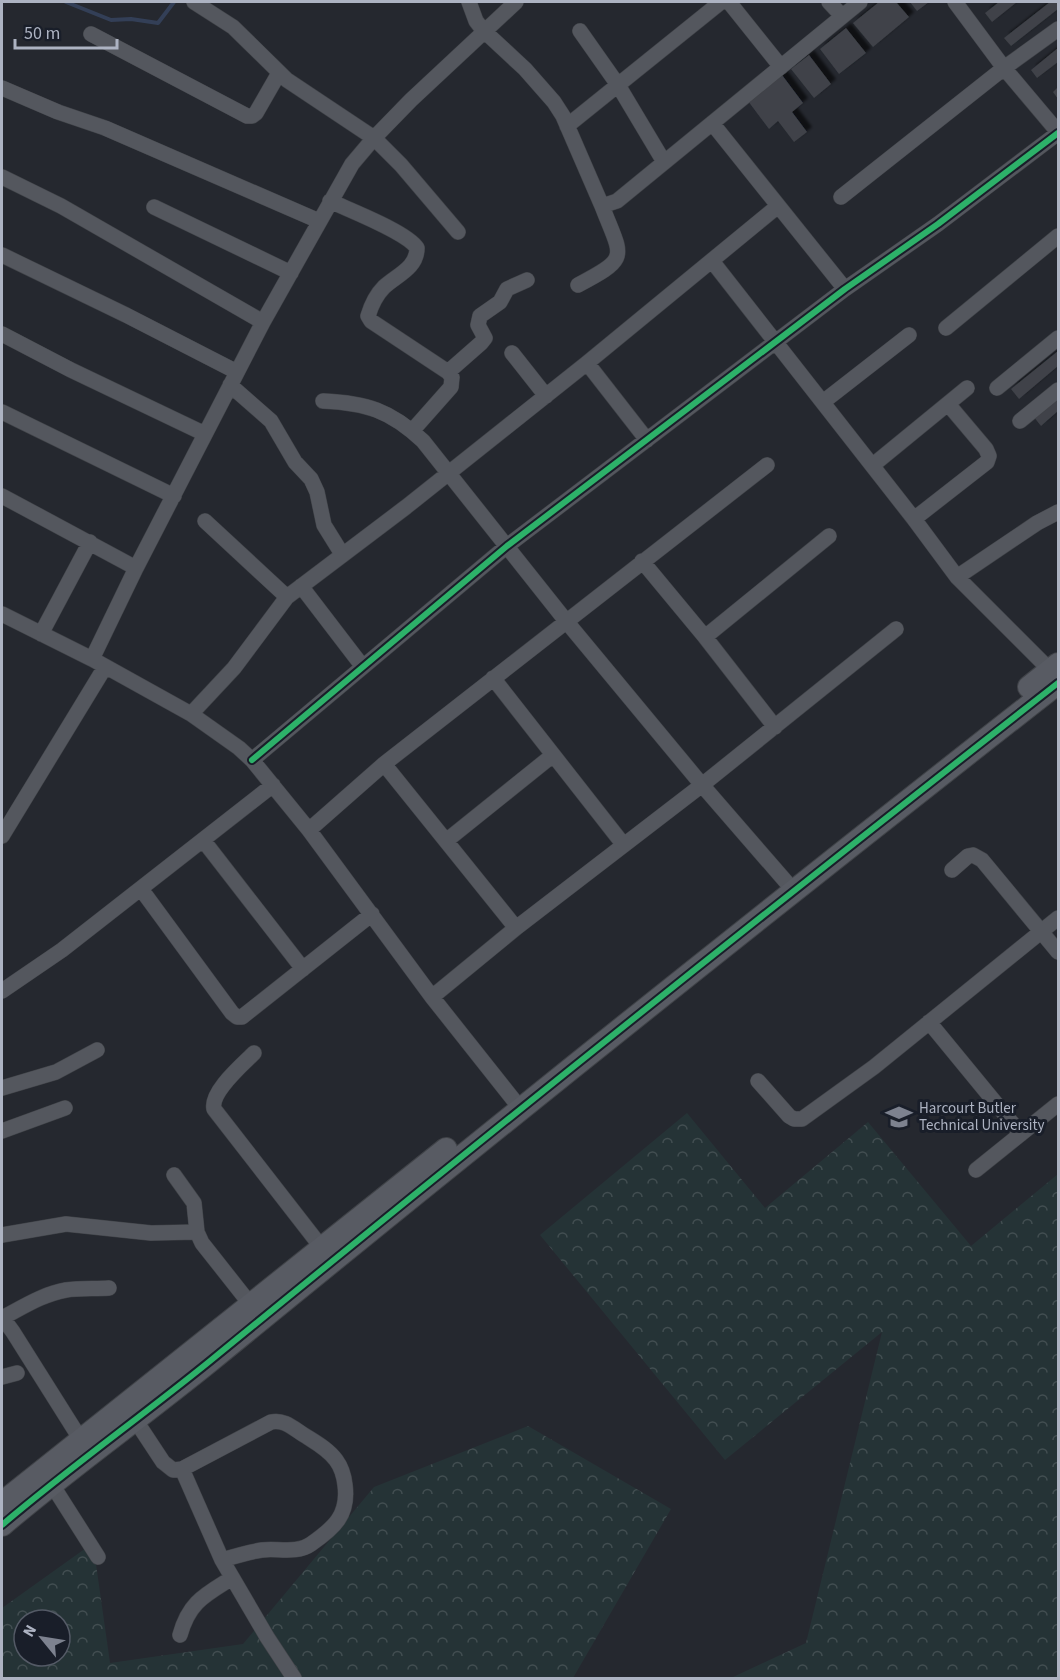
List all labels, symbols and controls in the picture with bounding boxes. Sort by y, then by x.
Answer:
scale bar [15,12,117,50]
text: 50 m [24,21,60,46]
place label: Harcourt Butler Technical University [919,1098,1045,1136]
school or university icon: Harcourt Butler Technical University [884,1102,914,1132]
north arrow [12,1608,72,1668]
text: N [18,1621,42,1641]

